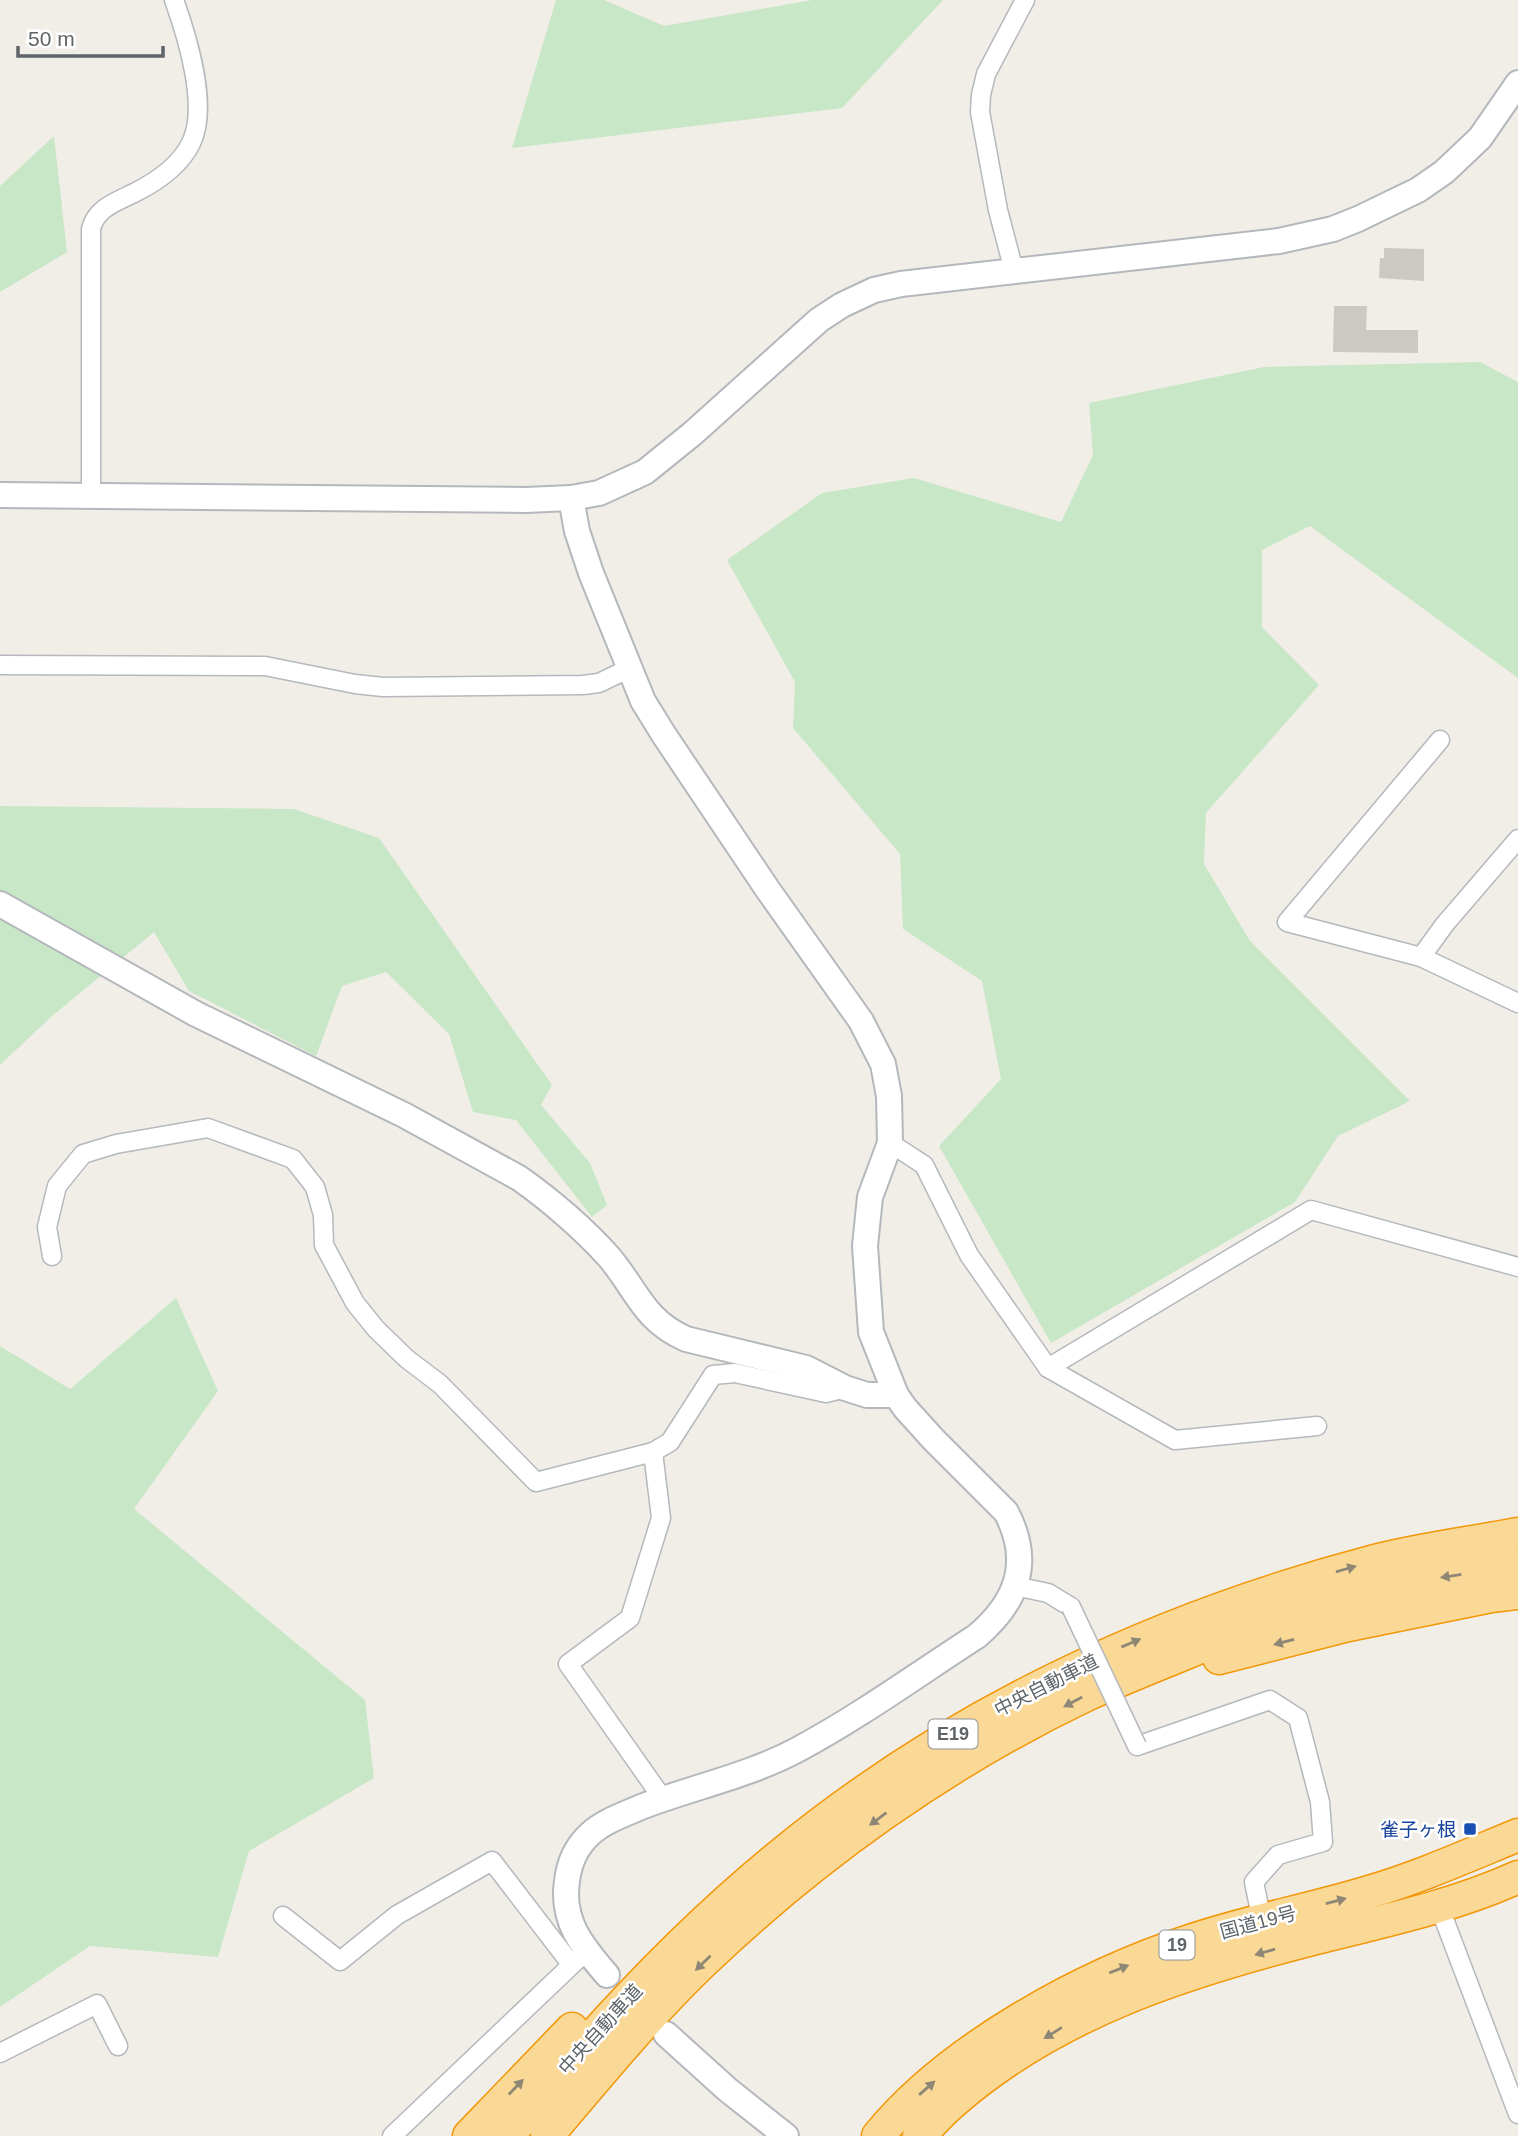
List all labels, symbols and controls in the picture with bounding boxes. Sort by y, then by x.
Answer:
scale bar [18,14,163,58]
text: 50 m [28,27,75,50]
one-way arrow [1336,1564,1357,1574]
one-way arrow [1439,1571,1461,1582]
one-way arrow [1272,1637,1294,1648]
one-way arrow [1121,1638,1142,1649]
street label: 中央自動車道 [991,1650,1102,1721]
one-way arrow [1063,1696,1083,1707]
road number: E19 [928,1720,978,1749]
one-way arrow [869,1811,887,1825]
place label: 雀子ヶ根 [1380,1819,1456,1840]
marker: 雀子ヶ根 [1462,1821,1478,1837]
one-way arrow [1325,1895,1347,1906]
street label: 国道19号 [1218,1902,1299,1943]
road number: 19 [1160,1930,1194,1959]
one-way arrow [1254,1947,1275,1957]
one-way arrow [695,1954,712,1970]
one-way arrow [1108,1963,1129,1974]
street label: 中央自動車道 [554,1980,646,2079]
one-way arrow [1043,2026,1063,2039]
one-way arrow [508,2079,524,2096]
one-way arrow [918,2080,936,2096]

